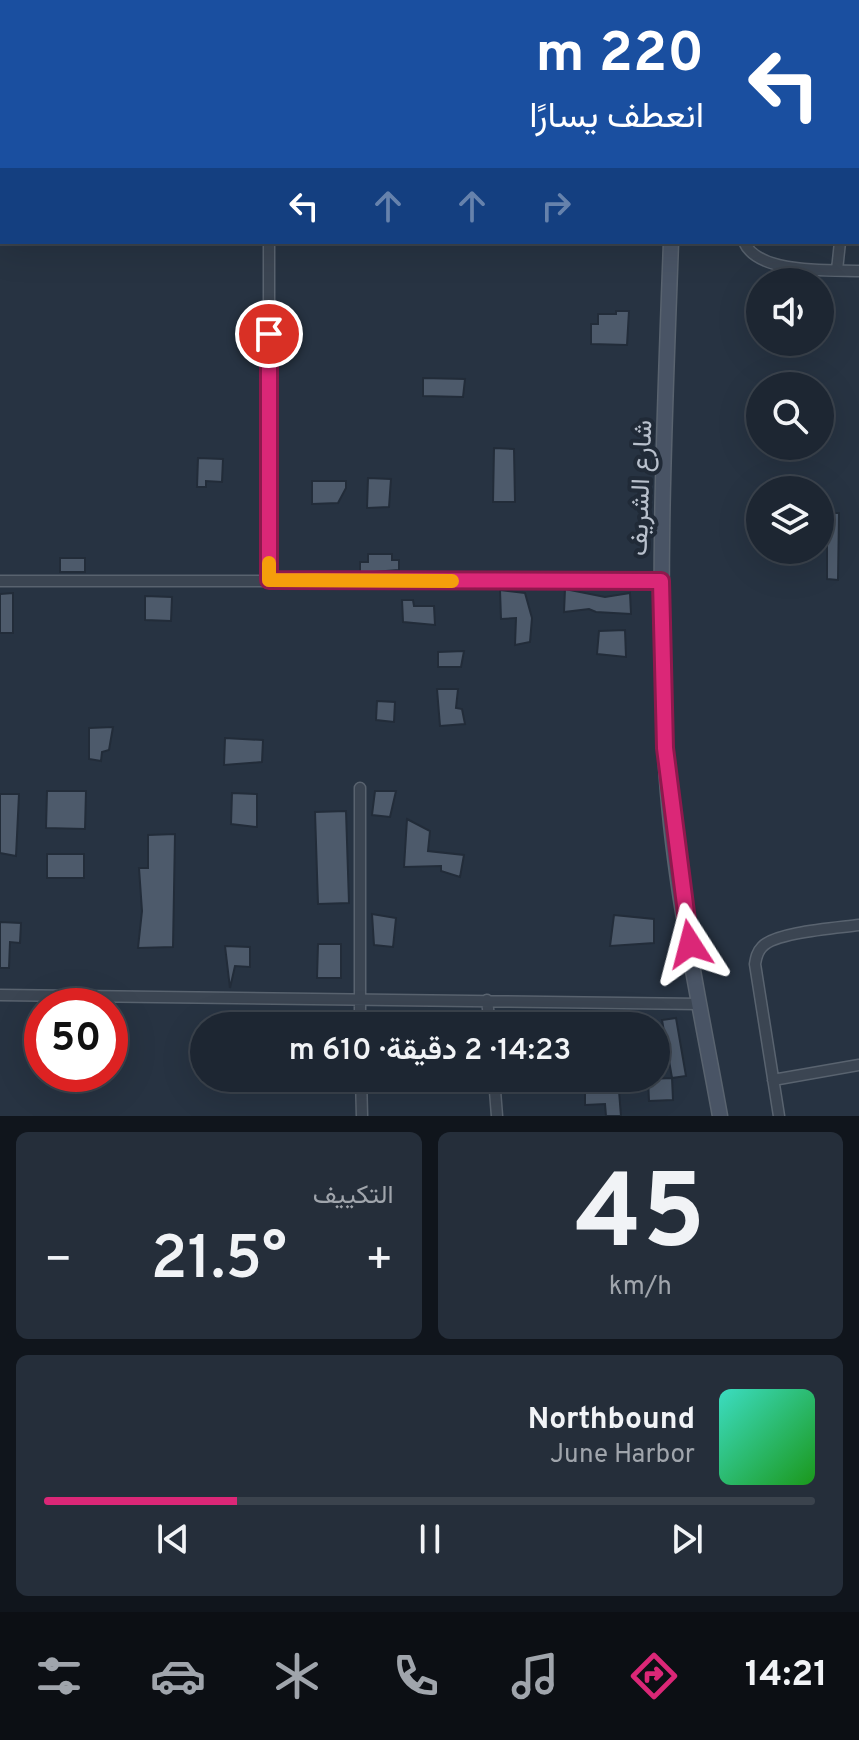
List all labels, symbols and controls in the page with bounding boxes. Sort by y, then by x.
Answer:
text: 220 m [536,21,704,91]
icon: left [732,32,836,136]
text: انعطف يسارًا [529,95,704,141]
icon: left [282,184,326,228]
icon: ahead [366,184,410,228]
icon: ahead [450,184,494,228]
icon: right [534,184,578,228]
map controls [746,268,834,564]
button: sound [746,268,834,356]
pin [235,300,303,368]
icon: arrive [247,312,291,356]
button: search [746,372,834,460]
street label: شارع الشريف [624,419,661,557]
button: layers [746,476,834,564]
position arrow [648,902,732,986]
speed limit sign: 50 [24,988,128,1092]
text: 14:23 · 2 دقيقة · 610 m [289,1033,571,1070]
text: 45 [575,1153,705,1285]
text: التكييف [313,1180,394,1213]
text: 21.5° [151,1224,287,1300]
text: − [44,1234,72,1290]
text: + [365,1234,394,1290]
text: km/h [609,1271,672,1304]
text: Northbound [528,1402,695,1439]
text: June Harbor [550,1439,695,1472]
icon: previous [151,1517,195,1561]
icon: pause [408,1517,452,1561]
icon: next [665,1517,709,1561]
icon: filters [31,1648,87,1704]
icon: car [150,1648,206,1704]
icon: climate [269,1648,325,1704]
icon: phone [388,1648,444,1704]
icon: music [507,1648,563,1704]
icon: directions [626,1648,682,1704]
text: 14:21 [745,1653,828,1699]

